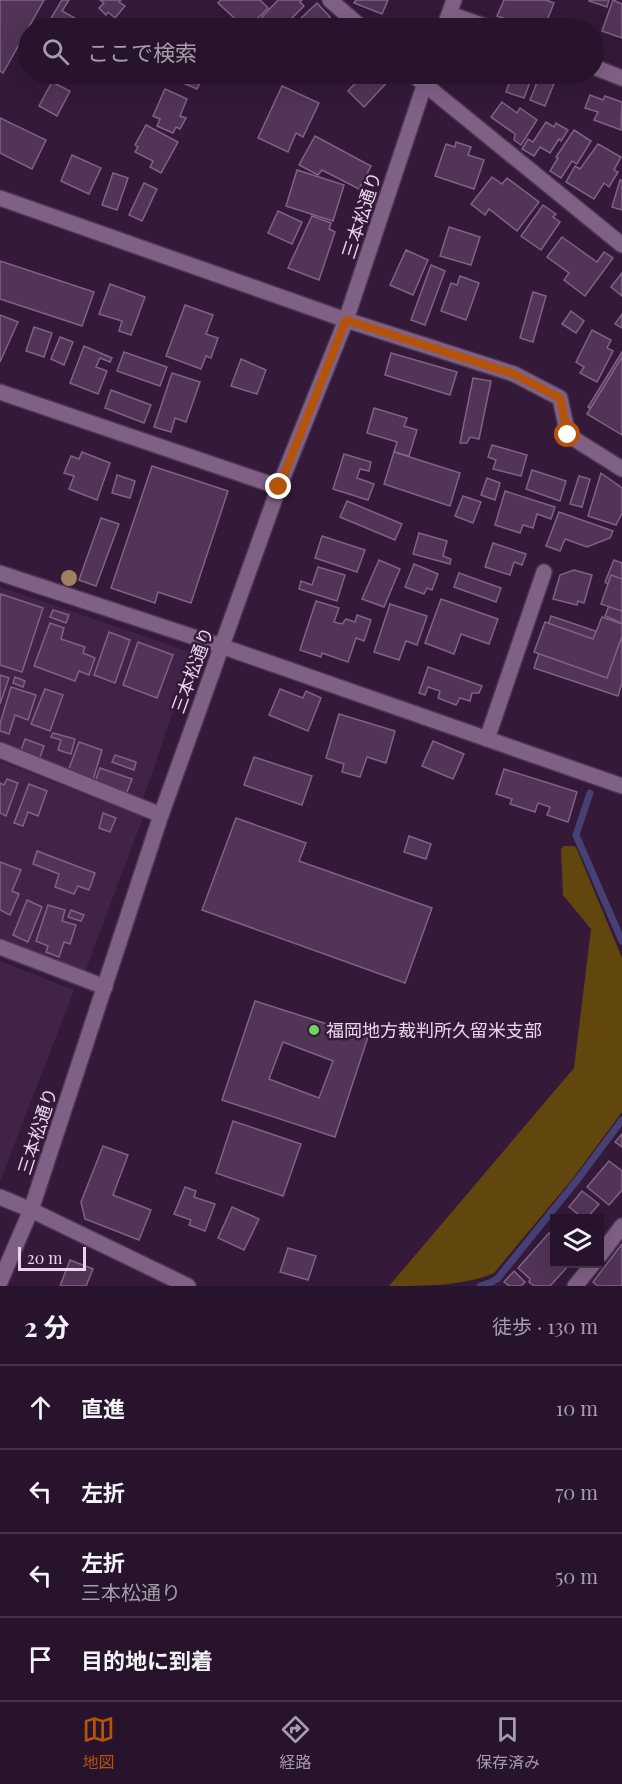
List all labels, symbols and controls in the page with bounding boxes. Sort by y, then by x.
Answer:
search box [18,18,604,84]
icon: search [39,35,72,68]
text: ここで検索 [87,37,197,67]
street label: 三本松通り [336,168,386,262]
route start [554,421,580,447]
route end [265,473,291,499]
street label: 三本松通り [165,624,219,716]
place label: 福岡地方裁判所久留米支部 [326,1018,542,1042]
marker: 福岡地方裁判所久留米支部 [307,1023,321,1037]
street label: 三本松通り [12,1084,62,1178]
map controls [550,1214,604,1268]
button: layers [550,1214,604,1268]
scale bar [18,1244,86,1272]
text: 20 m [27,1247,62,1268]
text: 2 分 [24,1309,69,1344]
text: 徒歩 · 130 m [492,1312,598,1339]
icon: ahead [24,1391,57,1424]
text: 直進 [81,1393,125,1423]
text: 10 m [556,1394,598,1421]
icon: left [24,1475,57,1508]
text: 左折 [81,1477,125,1507]
text: 70 m [555,1478,598,1505]
text: 左折 [81,1547,125,1577]
icon: left [24,1559,57,1592]
text: 50 m [555,1562,598,1589]
text: 三本松通り [81,1578,181,1605]
icon: arrive [24,1643,57,1676]
text: 目的地に到着 [81,1645,213,1675]
tab: 地図 [82,1713,115,1773]
tab: 経路 [279,1713,312,1773]
tab: 保存済み [476,1713,540,1773]

